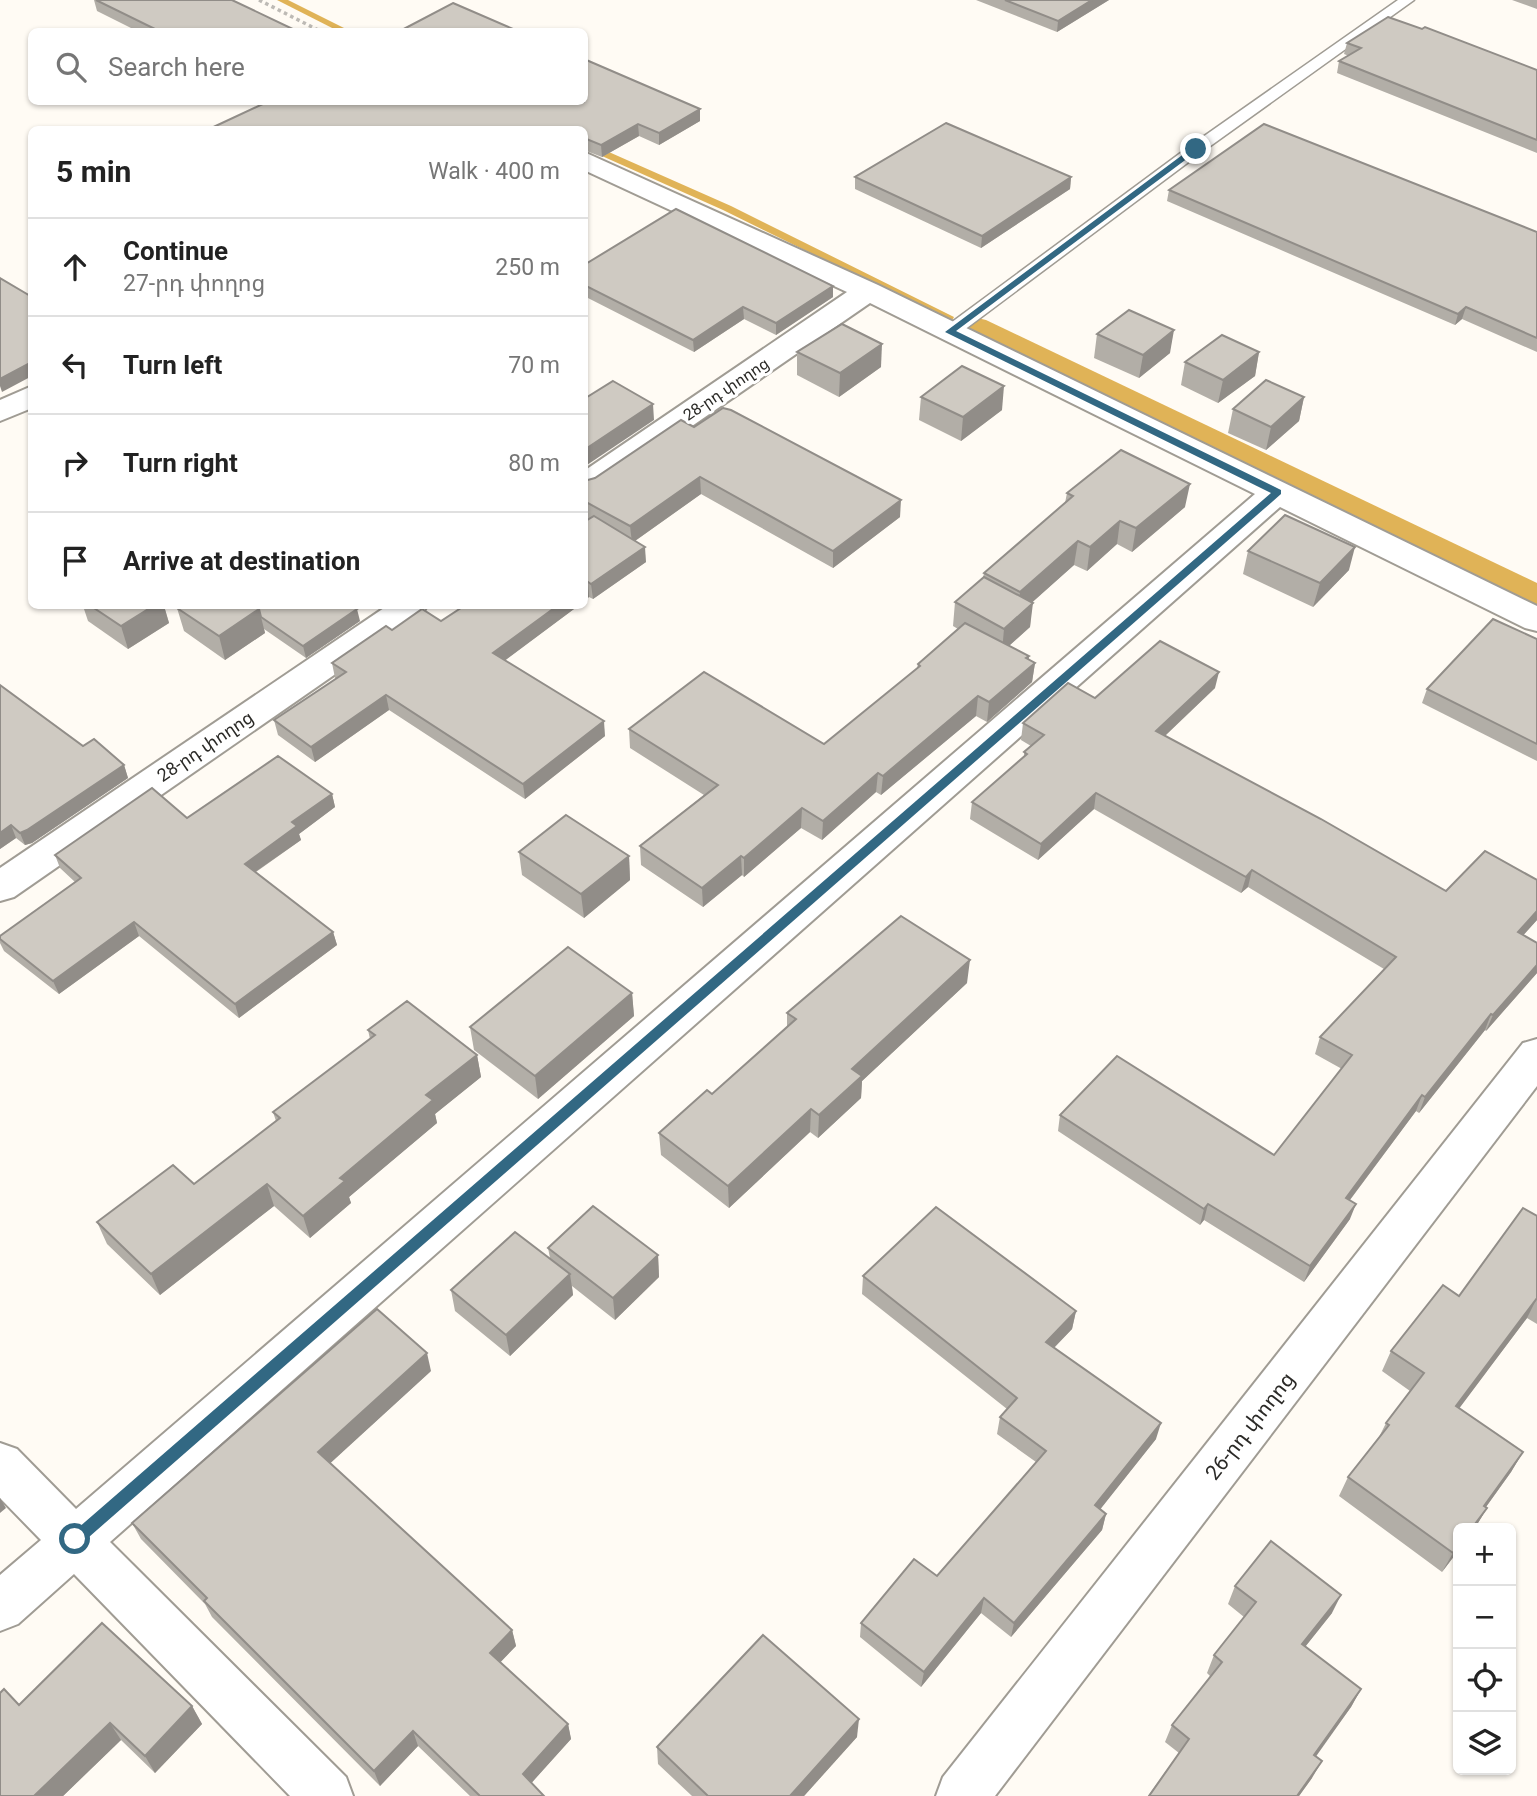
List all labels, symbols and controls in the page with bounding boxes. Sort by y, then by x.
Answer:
search box [28,28,588,105]
icon: search [52,48,90,86]
text: Search here [108,52,245,82]
route end [1180,133,1211,164]
text: 5 min [56,154,131,189]
text: Walk · 400 m [428,158,560,185]
text: Continue [123,236,228,266]
icon: ahead [56,248,94,286]
text: 250 m [495,254,560,281]
text: 27-րդ փողոց [123,270,265,297]
icon: left [56,346,94,384]
text: Turn left [123,350,222,380]
text: 70 m [508,352,560,379]
street label: 28-րդ փողոց [680,353,772,425]
icon: right [56,444,94,482]
text: Turn right [123,448,238,478]
text: 80 m [508,450,560,477]
icon: arrive [56,542,94,580]
text: Arrive at destination [123,546,360,576]
street label: 28-րդ փողոց [153,706,257,786]
street label: 26-րդ փողոց [1201,1367,1299,1485]
route start [59,1523,90,1554]
map controls [1453,1523,1516,1775]
button: + [1453,1523,1516,1586]
button: − [1453,1586,1516,1649]
button: locate [1453,1649,1516,1712]
button: layers [1453,1712,1516,1775]

